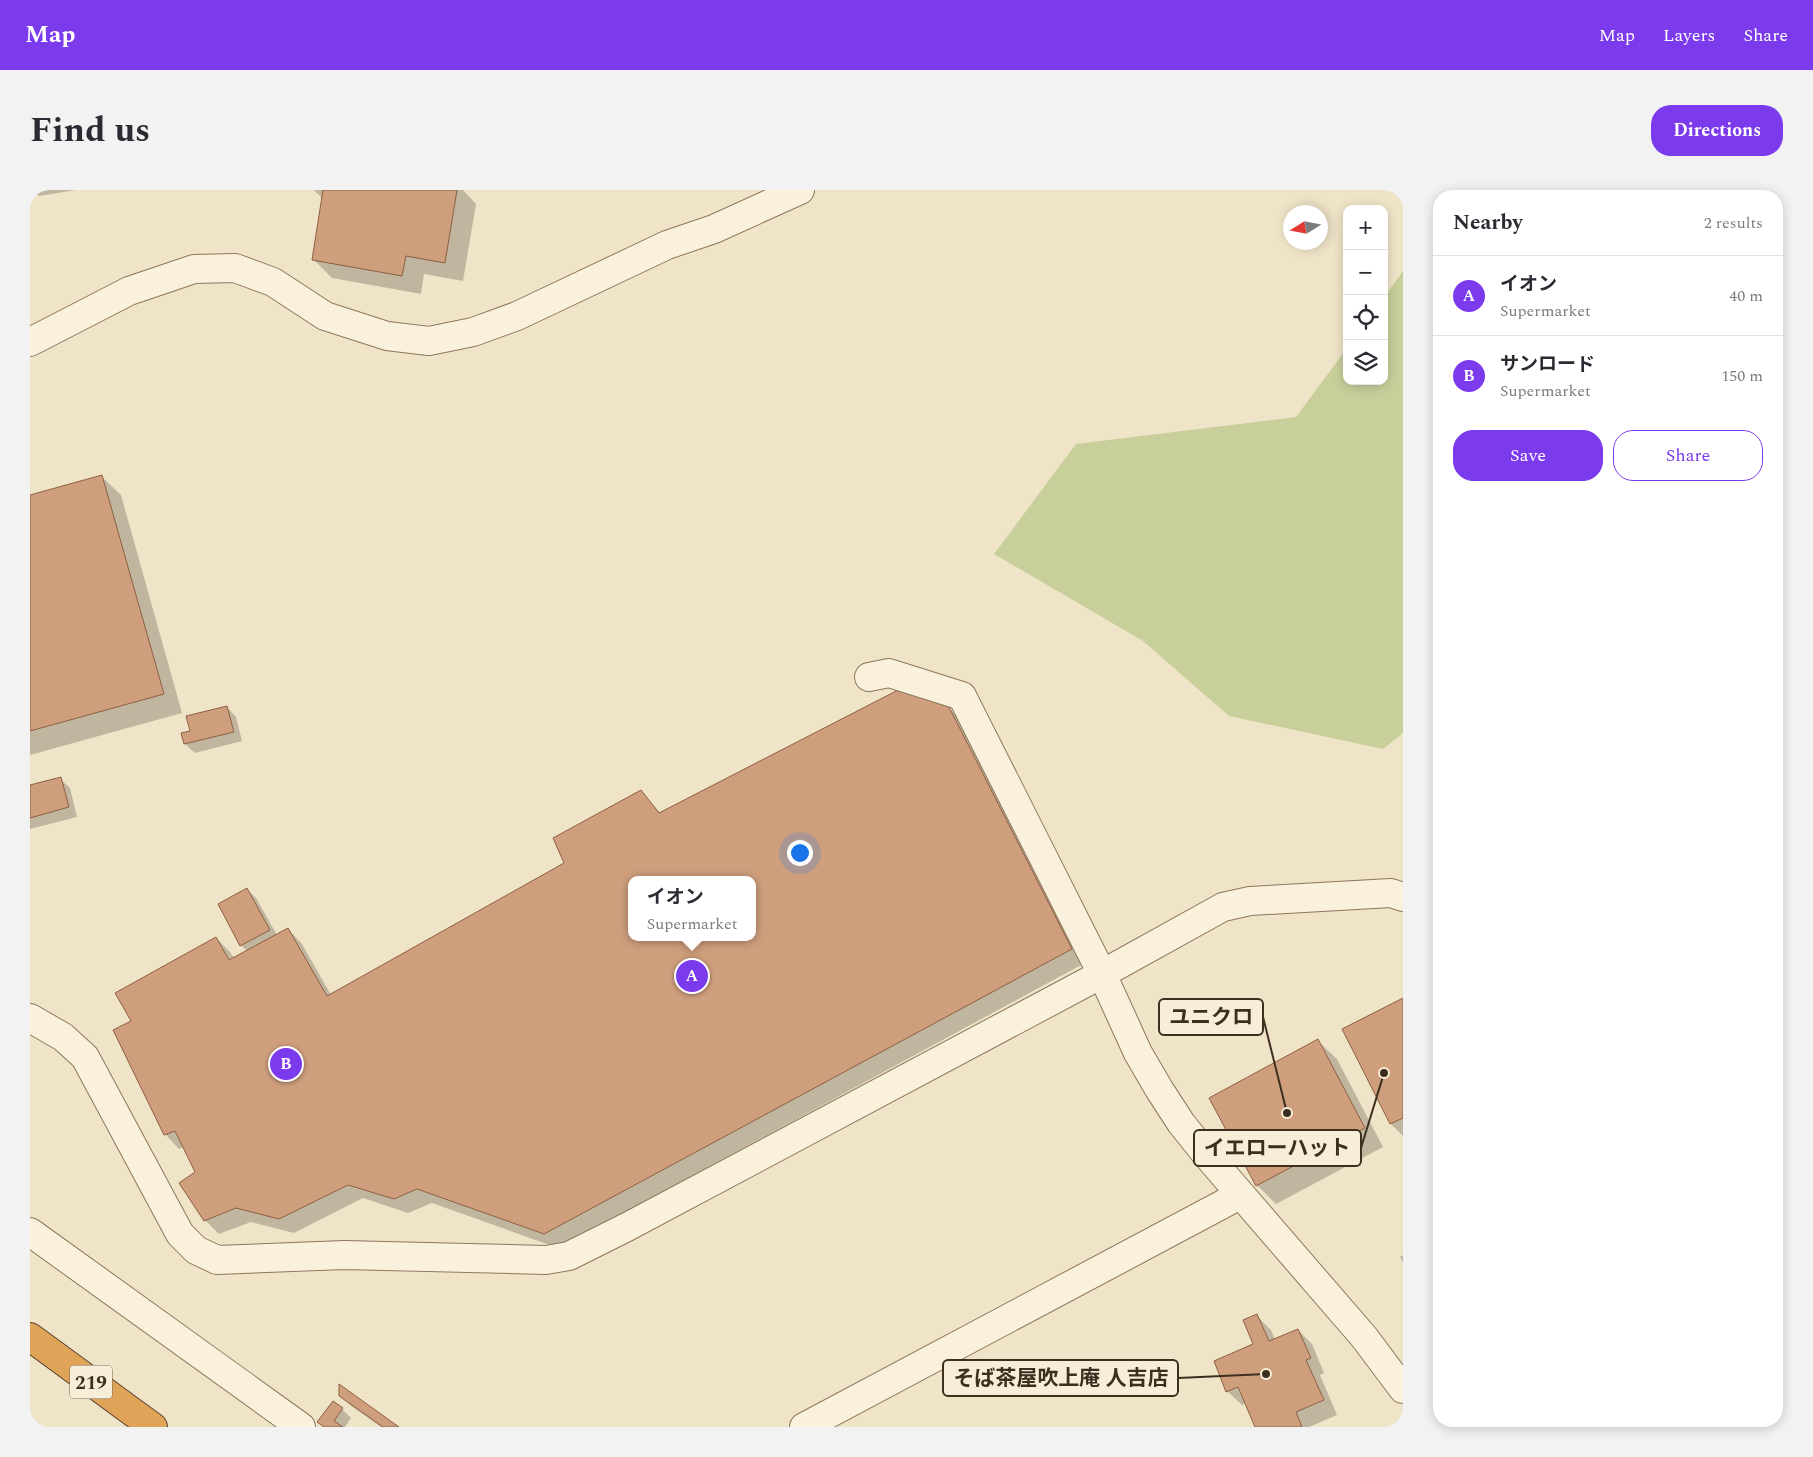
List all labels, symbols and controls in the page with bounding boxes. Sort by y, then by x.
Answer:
text: Map [25,17,75,53]
text: Map [1599,22,1635,49]
text: Layers [1663,22,1715,49]
text: Share [1743,22,1788,49]
text: Find us [30,104,150,157]
button: Directions [1651,105,1783,156]
north arrow [1283,205,1328,250]
map controls [1343,205,1388,385]
button: + [1343,205,1388,250]
text: Nearby [1453,207,1523,239]
text: 2 results [1704,211,1763,235]
button: − [1343,250,1388,295]
text: イオン [1500,270,1557,299]
text: A [1463,284,1475,308]
text: 40 m [1729,284,1763,308]
button: locate [1343,295,1388,340]
text: Supermarket [1500,299,1591,323]
button: layers [1343,340,1388,385]
text: サンロード [1500,350,1595,379]
text: B [1463,364,1475,388]
text: 150 m [1721,364,1763,388]
text: Supermarket [1500,379,1591,403]
button: Save [1453,430,1603,481]
button: Share [1613,430,1763,481]
your location [787,840,813,866]
popup [628,876,756,941]
text: イオン [647,883,704,912]
text: Supermarket [647,912,737,936]
pin: A [676,957,708,995]
callout: ユニクロ [1159,999,1263,1035]
text: ユニクロ [1169,1002,1253,1034]
pin: B [270,1045,302,1083]
callout: イエローハット [1194,1130,1361,1166]
text: イエローハット [1204,1133,1350,1165]
callout: そば茶屋吹上庵 人吉店 [943,1360,1178,1396]
text: そば茶屋吹上庵 人吉店 [953,1363,1169,1395]
road number: 219 [70,1366,112,1398]

